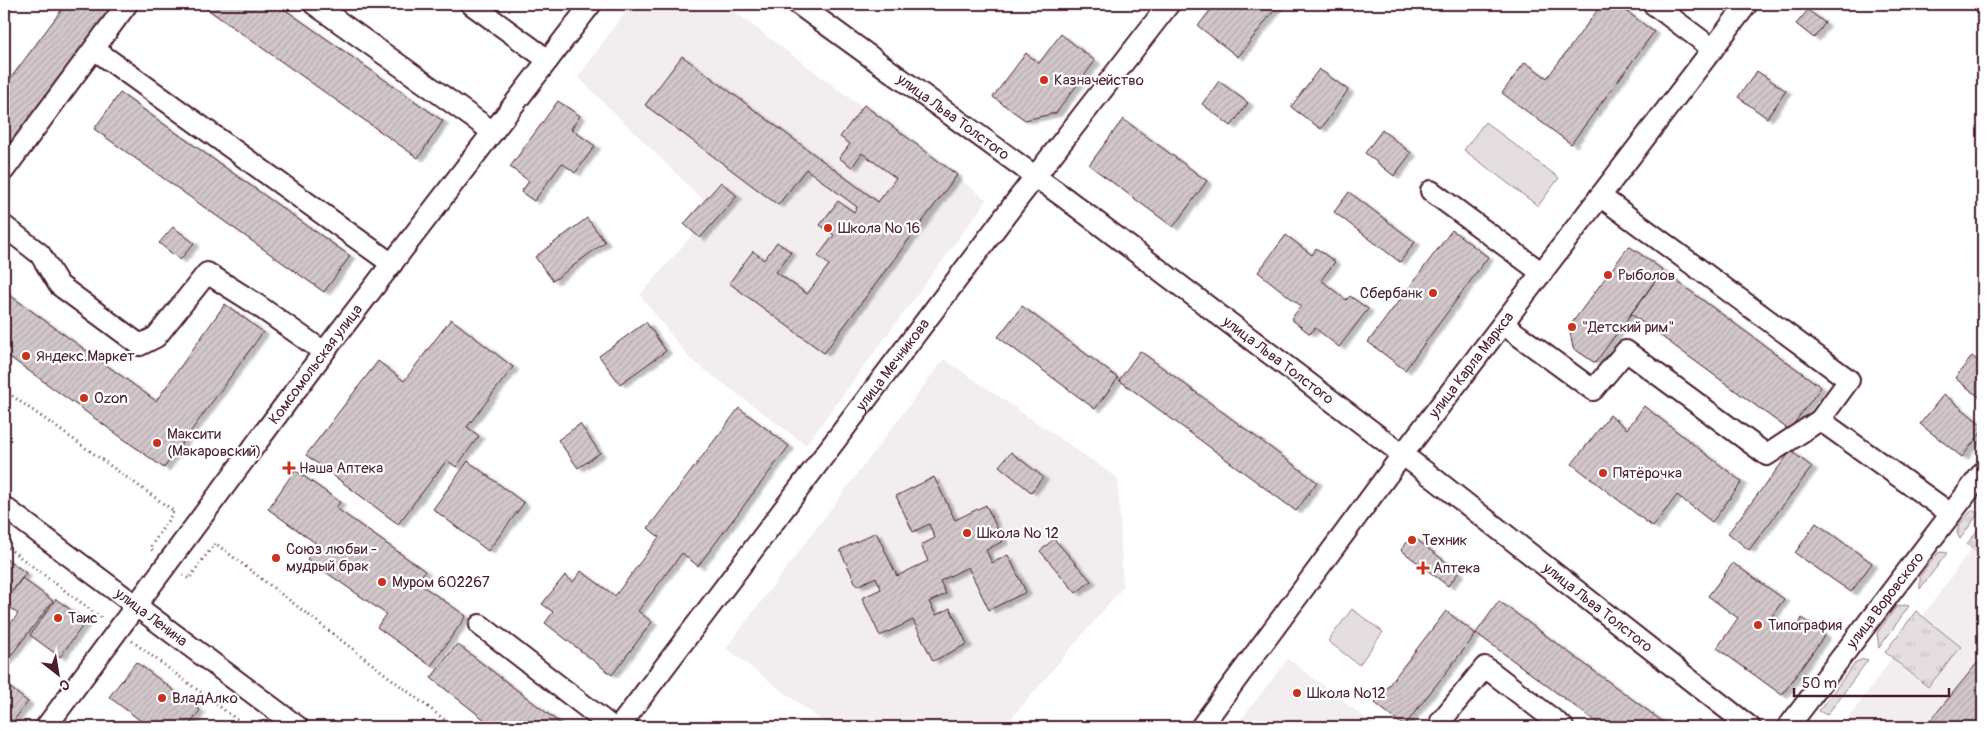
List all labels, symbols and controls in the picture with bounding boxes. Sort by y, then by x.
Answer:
street label: улица Льва Толстого [892,69,1013,164]
place label: Казначейство [1054,71,1144,90]
marker: Казначейство [1038,74,1050,86]
place label: Школа № 16 [838,219,920,238]
marker: Школа № 16 [822,222,834,234]
place label: Рыболов [1618,266,1675,285]
marker: Рыболов [1602,269,1614,281]
place label: Сбербанк [1360,284,1423,303]
marker: Сбербанк [1427,287,1439,299]
street label: Комсомольская улица [264,300,367,428]
street label: улица Карла Маркса [1424,308,1518,422]
street label: улица Льва Толстого [1218,311,1338,408]
street label: улица Мечникова [851,315,934,415]
place label: "Детский рим" [1582,318,1674,337]
marker: "Детский рим" [1566,321,1578,333]
place label: Яндекс.Маркет [36,347,135,366]
marker: Яндекс.Маркет [20,350,32,362]
place label: Ozon [94,389,128,408]
marker: Ozon [78,392,90,404]
place label: Максити (Макаровский) [167,425,261,461]
marker: Максити (Макаровский) [151,437,163,449]
place label: Наша Аптека [299,459,383,478]
marker: Наша Аптека [283,462,295,474]
place label: Пятёрочка [1613,464,1682,483]
marker: Пятёрочка [1597,467,1609,479]
place label: Школа № 12 [977,524,1059,543]
marker: Школа № 12 [961,527,973,539]
place label: Техник [1422,531,1467,550]
marker: Техник [1406,534,1418,546]
place label: Союз любви - мудрый брак [286,540,377,576]
street label: улица Воровского [1842,548,1928,653]
marker: Союз любви - мудрый брак [270,552,282,564]
street label: улица Льва Толстого [1538,558,1657,656]
place label: Аптека [1433,559,1480,578]
marker: Аптека [1417,562,1429,574]
place label: Муром 602267 [392,573,490,592]
marker: Муром 602267 [376,576,388,588]
street label: улица Ленина [111,583,191,651]
place label: Таис [68,609,98,628]
marker: Таис [52,612,64,624]
place label: Типография [1768,616,1842,635]
marker: Типография [1752,619,1764,631]
north arrow [32,648,82,698]
scale bar [1794,666,1950,698]
text: 50 m [1802,674,1837,693]
text: С [56,675,73,694]
place label: Школа №12 [1307,684,1386,703]
marker: Школа №12 [1291,687,1303,699]
place label: ВладАлко [172,689,238,708]
marker: ВладАлко [156,692,168,704]

